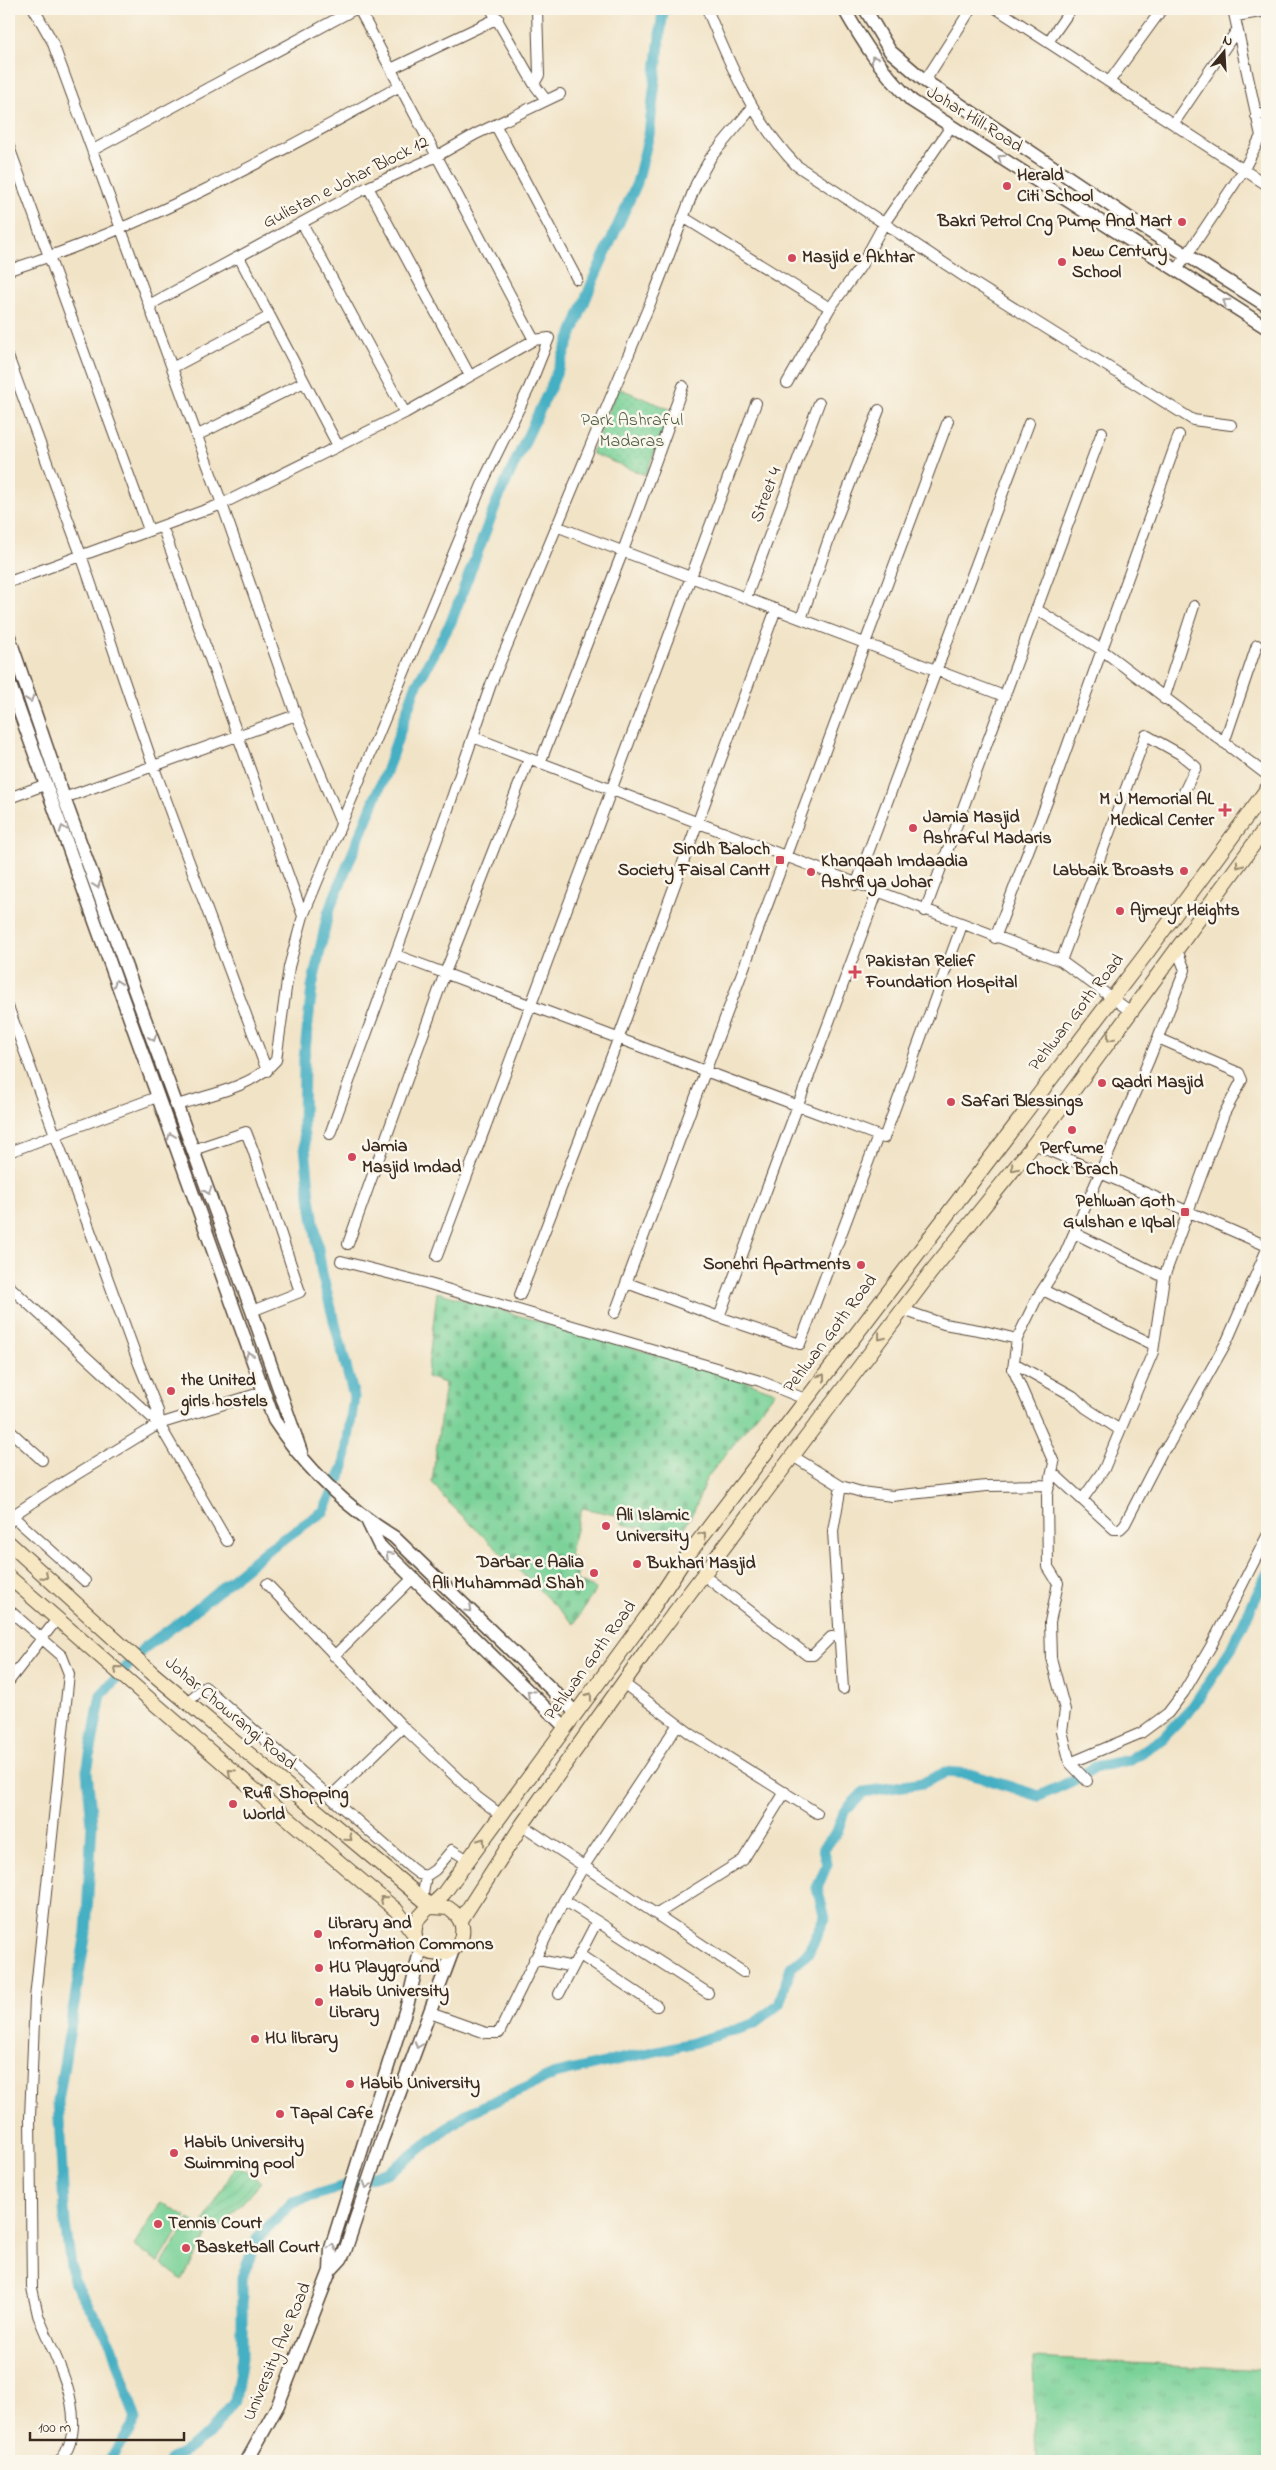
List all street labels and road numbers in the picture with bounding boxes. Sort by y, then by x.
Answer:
street label: Johar Hill Road [921,80,1027,160]
street label: Gulistan e Johar Block 12 [259,130,434,236]
street label: Street 4 [745,463,790,526]
street label: Pehlwan Goth Road [1023,949,1131,1077]
street label: Pehlwan Goth Road [778,1269,884,1399]
street label: Pehlwan Goth Road [539,1596,643,1726]
street label: Johar Chowrangi Road [158,1651,301,1778]
street label: University Ave Road [237,2279,319,2425]

